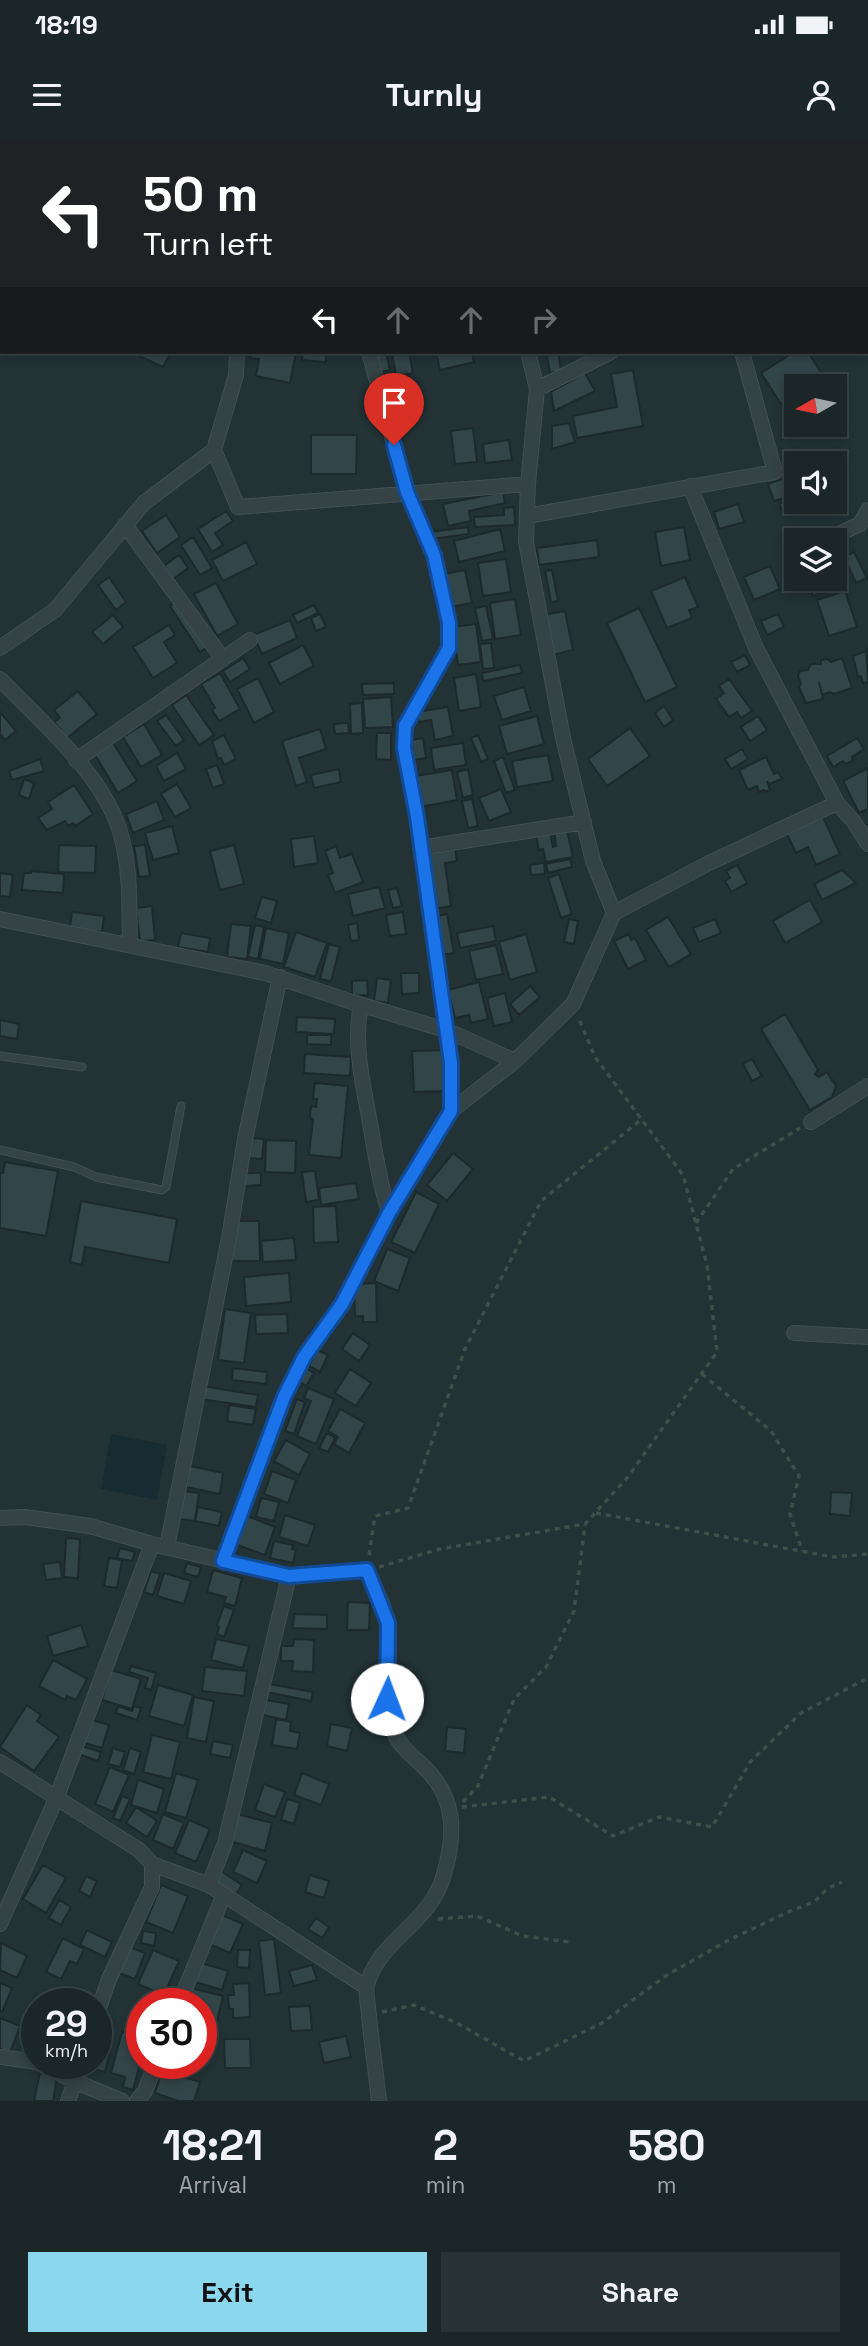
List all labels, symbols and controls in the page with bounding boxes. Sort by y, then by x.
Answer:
text: 18:19 [35,8,98,42]
text: Turnly [386,75,482,115]
icon: menu [28,76,66,114]
icon: person [802,76,840,114]
text: 50 m [143,163,258,225]
icon: left [28,168,119,259]
text: Turn left [143,224,273,264]
icon: left [306,301,344,339]
icon: ahead [379,301,417,339]
icon: ahead [452,301,490,339]
icon: right [525,301,563,339]
pin [364,373,424,445]
north arrow [784,374,847,438]
map controls [784,374,847,591]
icon: arrive [375,384,413,422]
button: sound [784,451,847,514]
button: layers [784,528,847,591]
position arrow [350,1662,424,1736]
speed limit sign: 30 [126,1988,217,2079]
text: 29 [45,2002,88,2046]
text: km/h [45,2039,88,2062]
text: 18:21 [163,2119,263,2172]
text: 2 [433,2119,458,2172]
text: 580 [628,2119,705,2172]
text: Arrival [179,2170,247,2200]
text: min [426,2170,465,2200]
text: m [657,2170,677,2200]
button: Exit [28,2252,427,2332]
button: Share [441,2252,840,2332]

